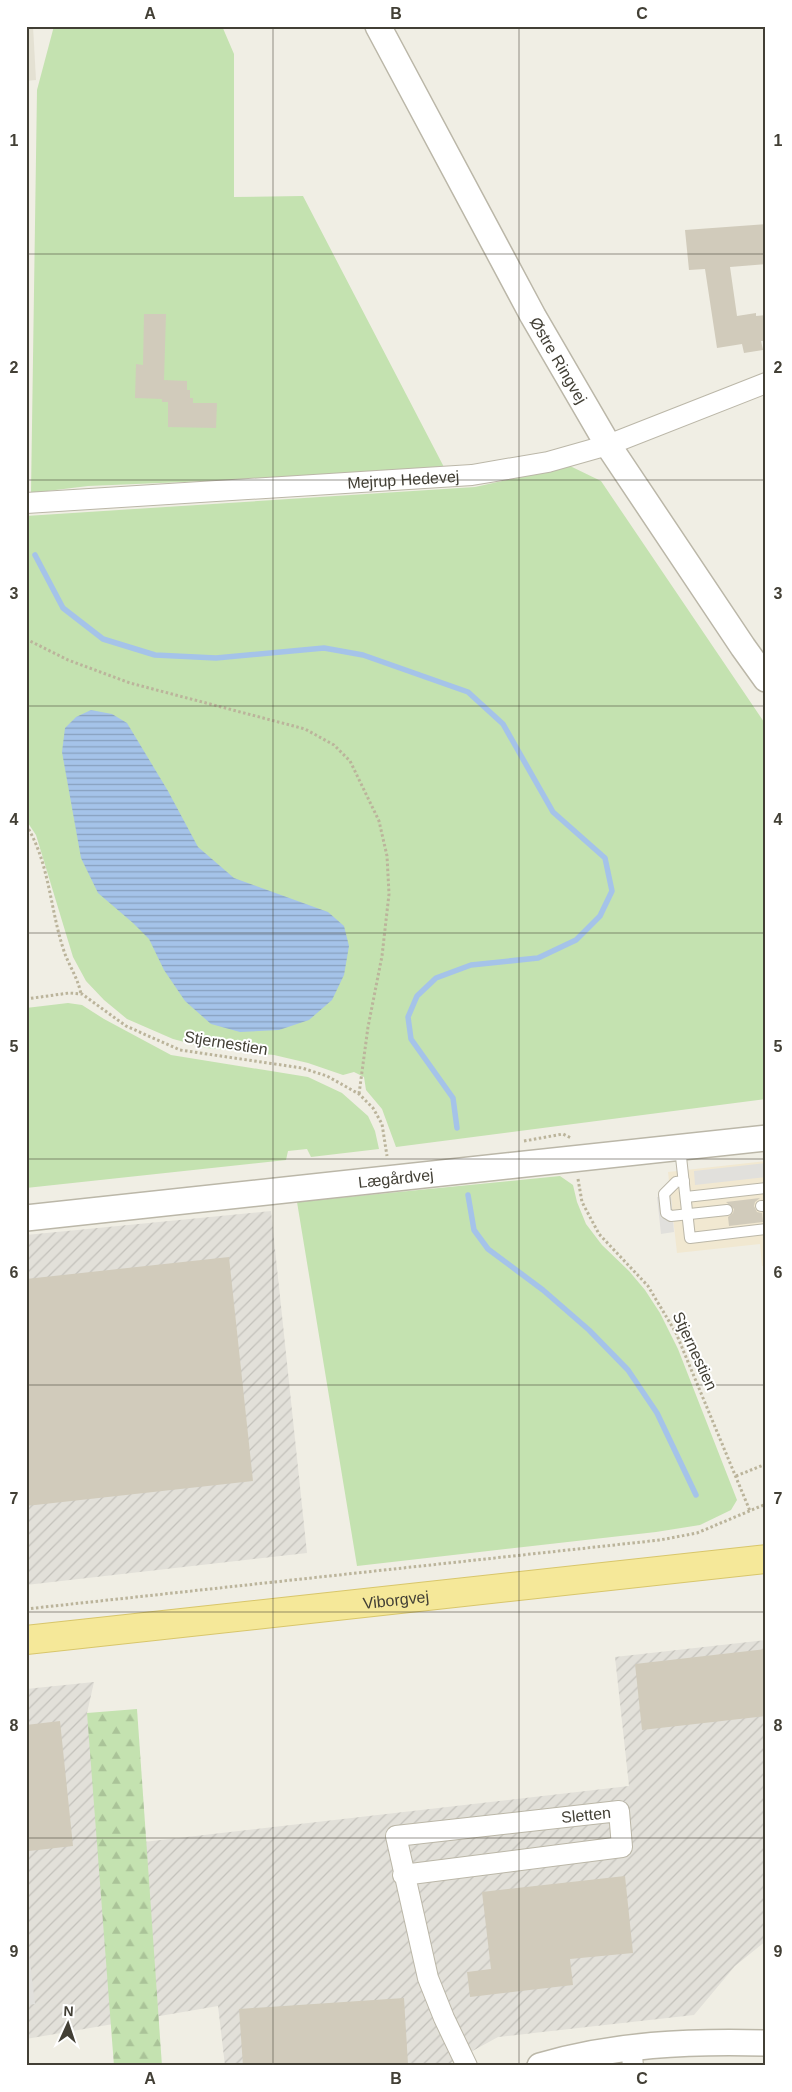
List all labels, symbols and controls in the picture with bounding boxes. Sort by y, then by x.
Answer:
text: A [144,5,156,22]
text: B [390,5,402,22]
text: C [636,5,648,22]
text: 1 [10,132,19,149]
text: 1 [774,132,783,149]
street label: Østre Ringvej [527,314,590,406]
text: 2 [10,359,19,376]
text: 2 [774,359,783,376]
street label: Mejrup Hedevej [347,467,460,491]
text: 3 [10,585,19,602]
text: 3 [774,585,783,602]
text: 4 [10,811,19,828]
text: 4 [774,811,783,828]
street label: Stjernestien [183,1028,269,1058]
text: 5 [10,1038,19,1055]
text: 5 [774,1038,783,1055]
street label: Lægårdvej [357,1166,434,1191]
text: 6 [10,1264,19,1281]
text: 6 [774,1264,783,1281]
street label: Stjernestien [669,1309,721,1393]
text: 7 [10,1490,19,1507]
text: 7 [774,1490,783,1507]
street label: Viborgvej [362,1587,430,1612]
text: 8 [10,1717,19,1734]
text: 8 [774,1717,783,1734]
street label: Sletten [560,1804,612,1826]
text: 9 [10,1943,19,1960]
text: 9 [774,1943,783,1960]
north arrow [42,2000,92,2050]
text: N [63,2003,74,2019]
text: A [144,2070,156,2087]
text: B [390,2070,402,2087]
text: C [636,2070,648,2087]

